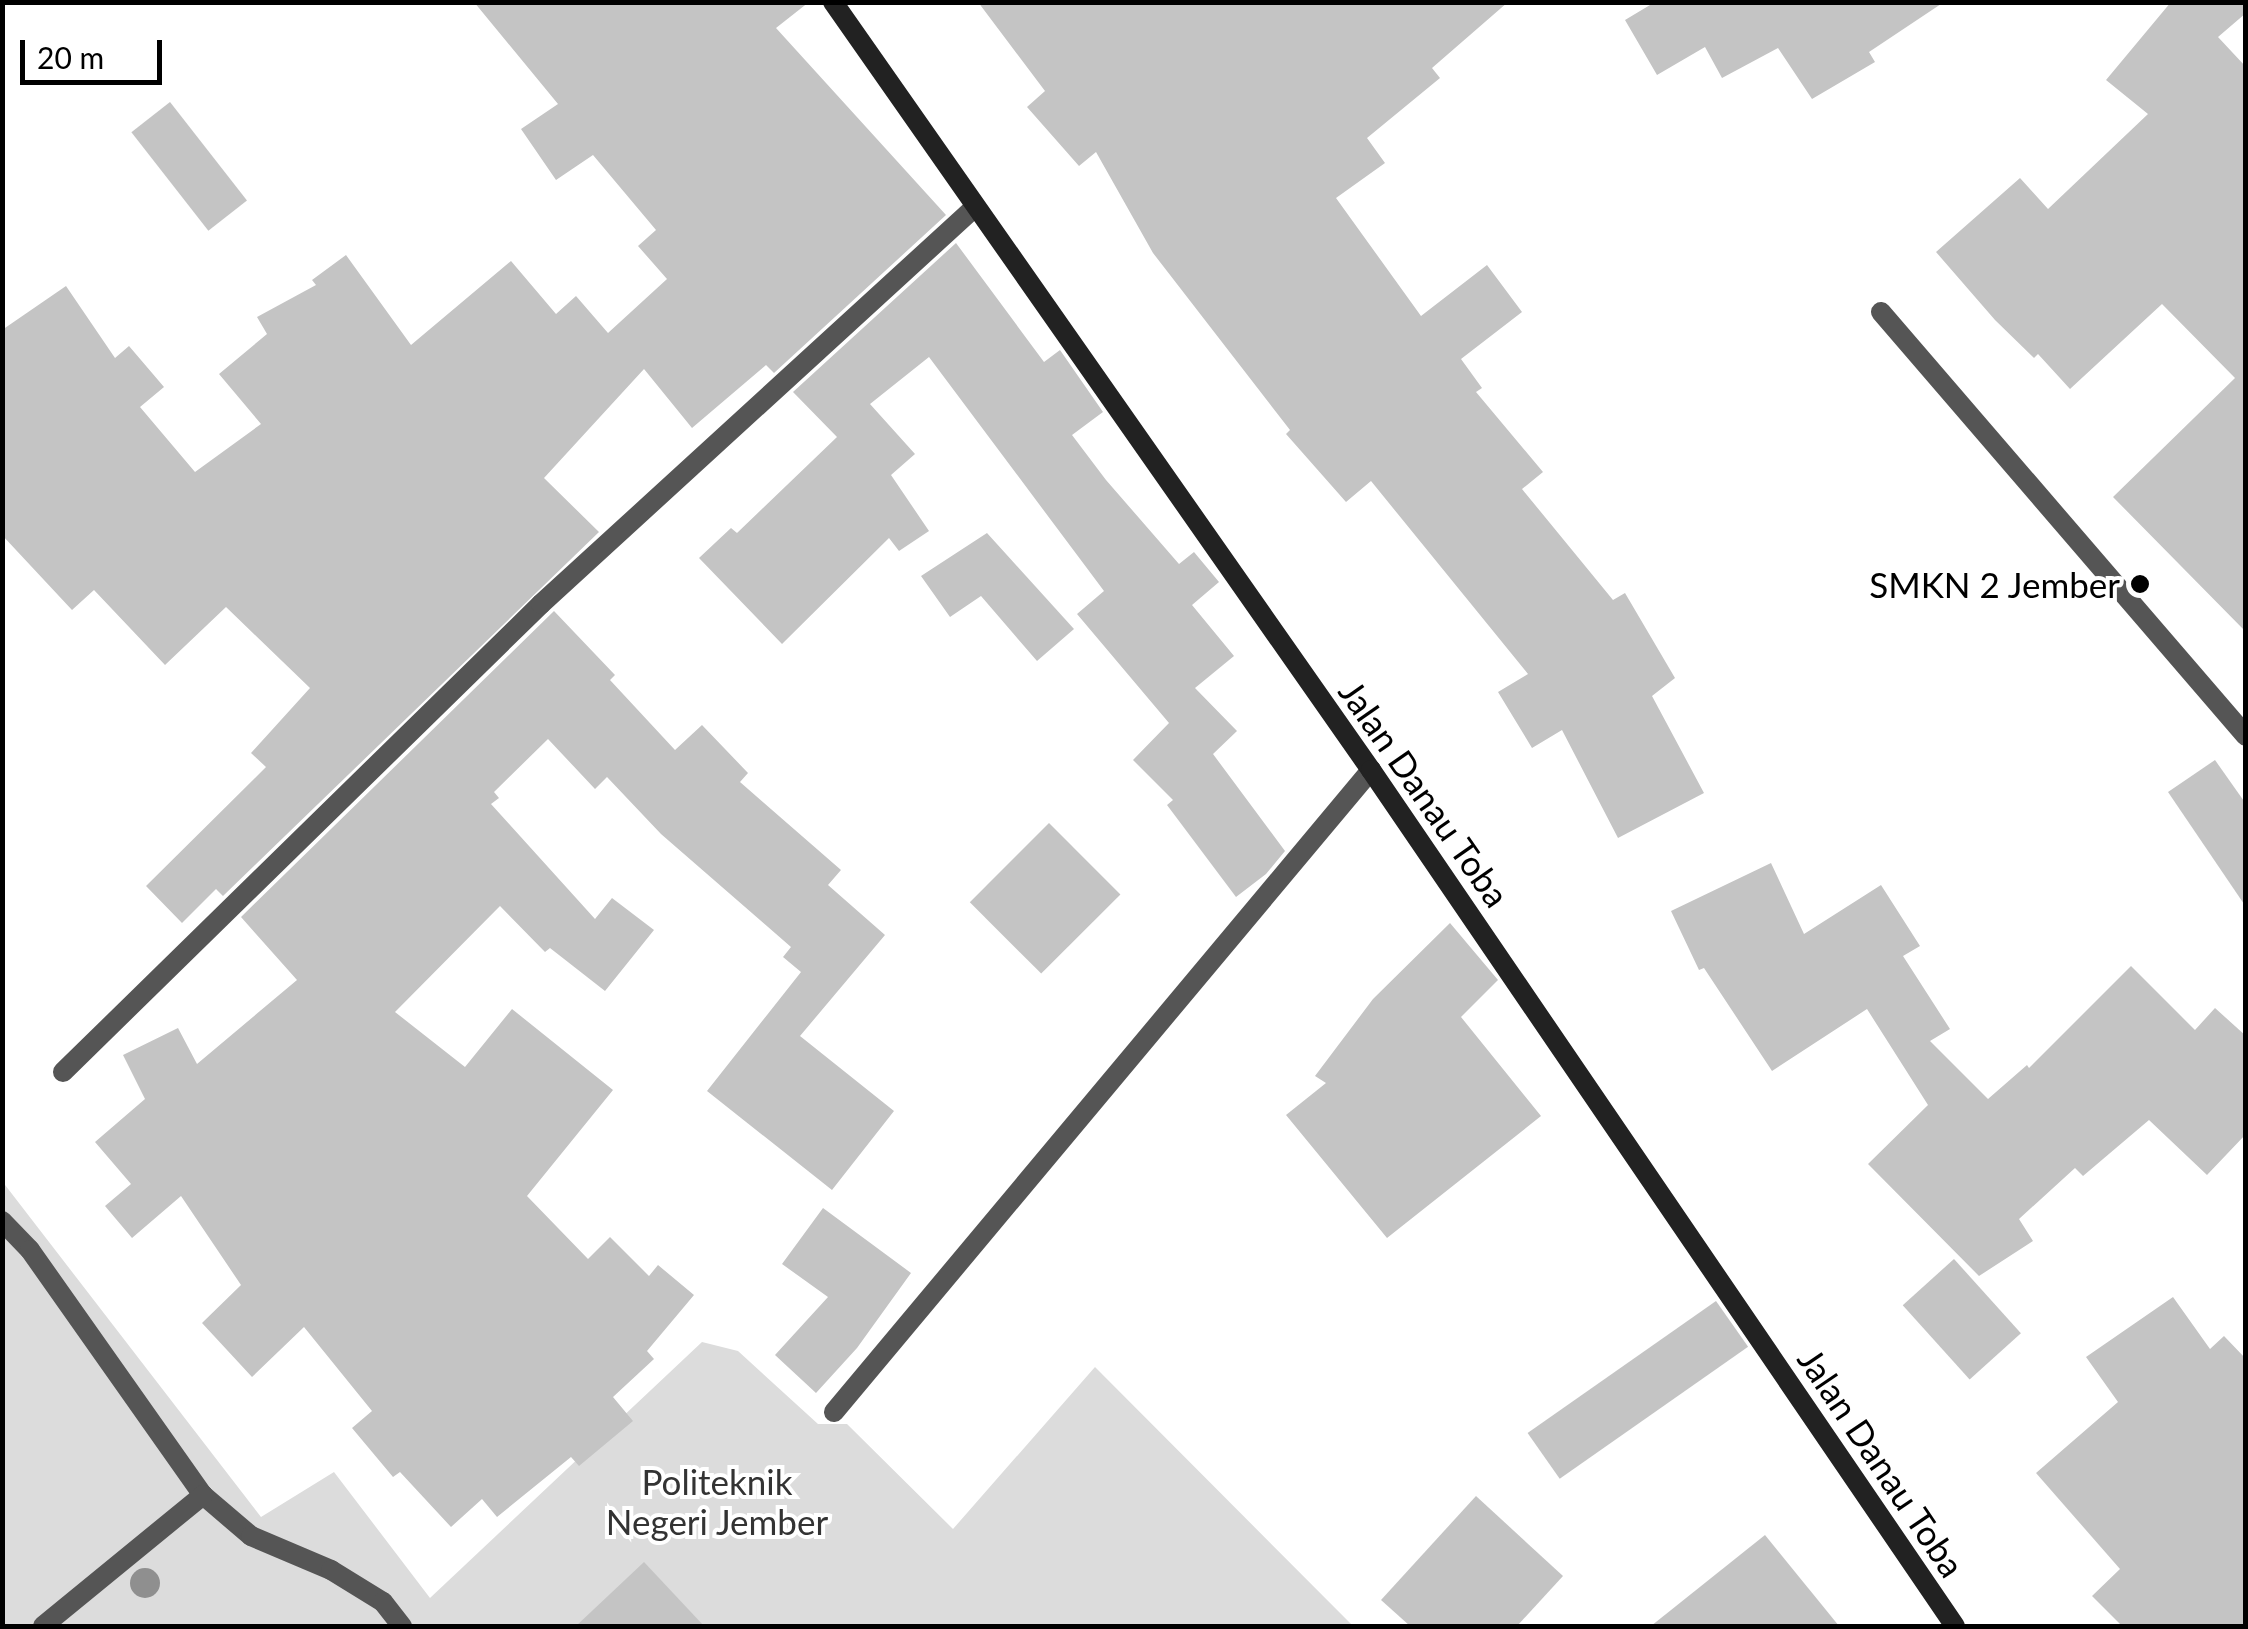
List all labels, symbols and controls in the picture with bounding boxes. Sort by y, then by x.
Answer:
scale bar [25,20,168,82]
text: 20 m [37,39,104,75]
place label: SMKN 2 Jember [1868,563,2120,605]
marker: SMKN 2 Jember [2129,573,2151,595]
street label: Jalan Danau Toba [1331,671,1519,915]
street label: Jalan Danau Toba [1790,1339,1974,1585]
park label: Politeknik Negeri Jember [605,1460,829,1542]

